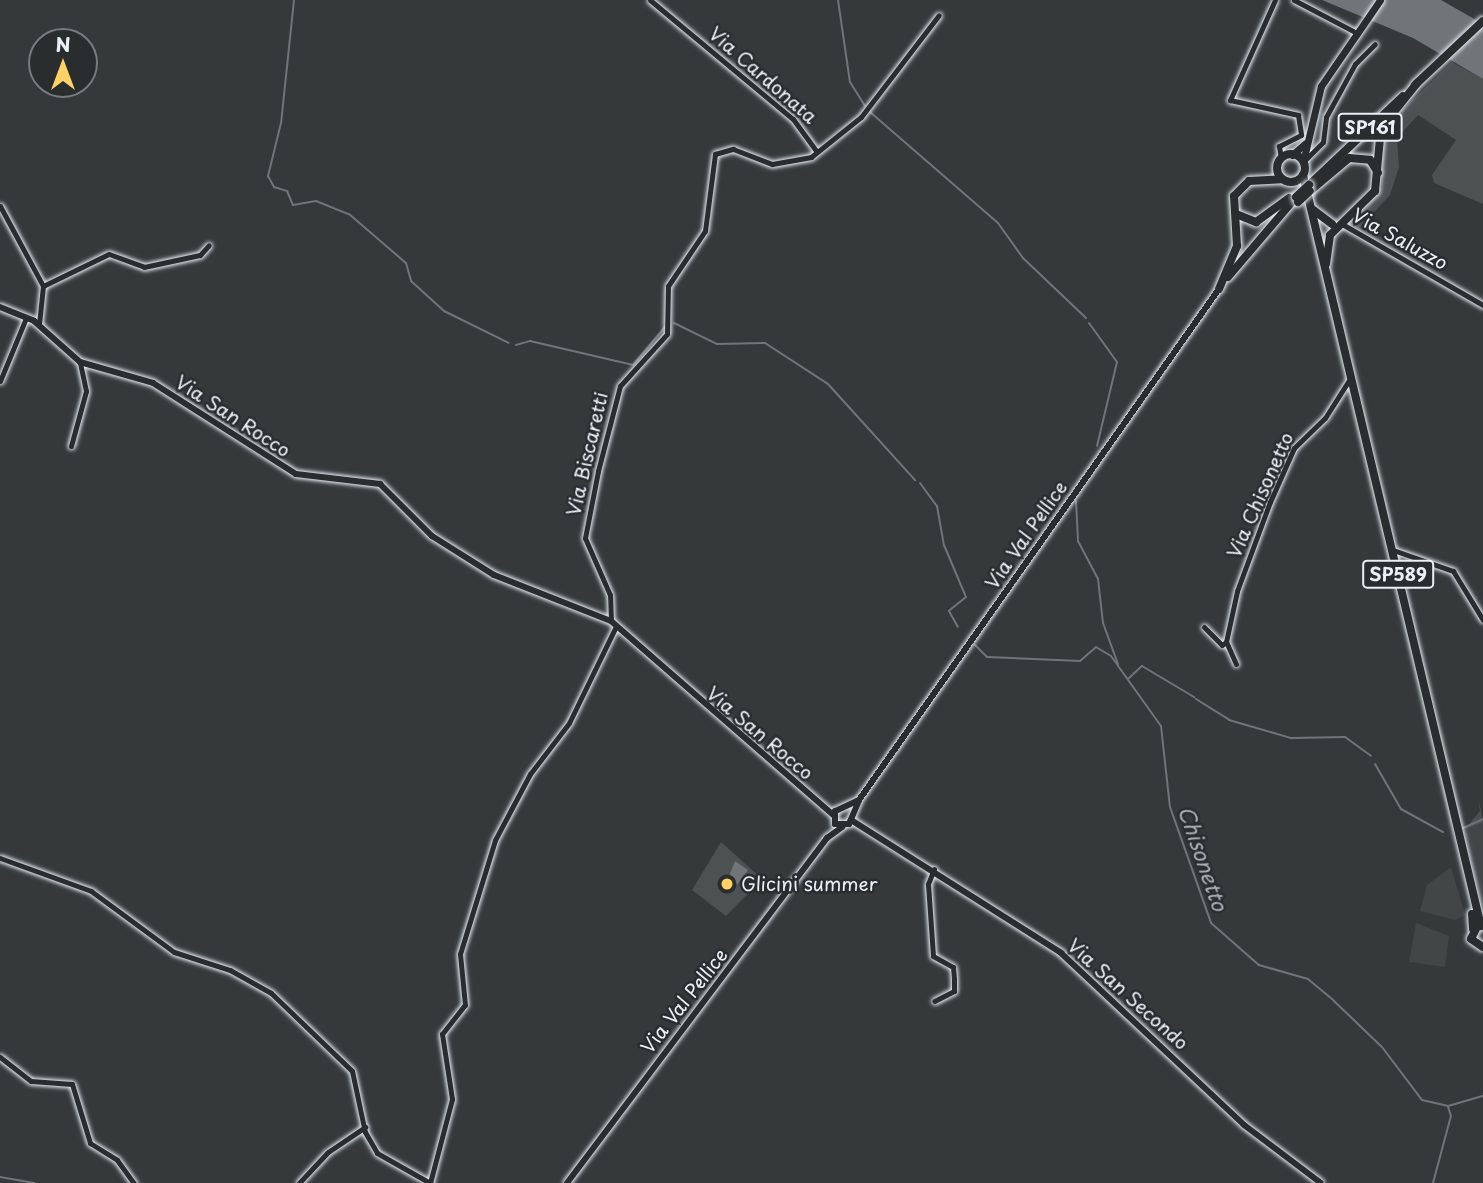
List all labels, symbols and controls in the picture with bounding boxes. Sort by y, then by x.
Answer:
street label: Via Cardonata [704,22,822,128]
north arrow [28,28,98,98]
text: N [55,30,71,58]
road number: SP161 [1337,112,1403,142]
street label: Via Saluzzo [1349,204,1451,274]
street label: Via San Rocco [172,371,294,461]
street label: Via Biscaretti [562,390,612,518]
street label: Via Chisonetto [1222,429,1298,561]
street label: Via Val Pellice [980,477,1072,593]
road number: SP589 [1361,560,1435,588]
street label: Via San Rocco [703,682,817,784]
water label: Chisonetto [1174,802,1234,914]
place label: Glicini summer [741,873,878,895]
marker: Glicini summer [719,876,735,892]
street label: Via San Secondo [1063,934,1193,1054]
street label: Via Val Pellice [636,944,732,1058]

